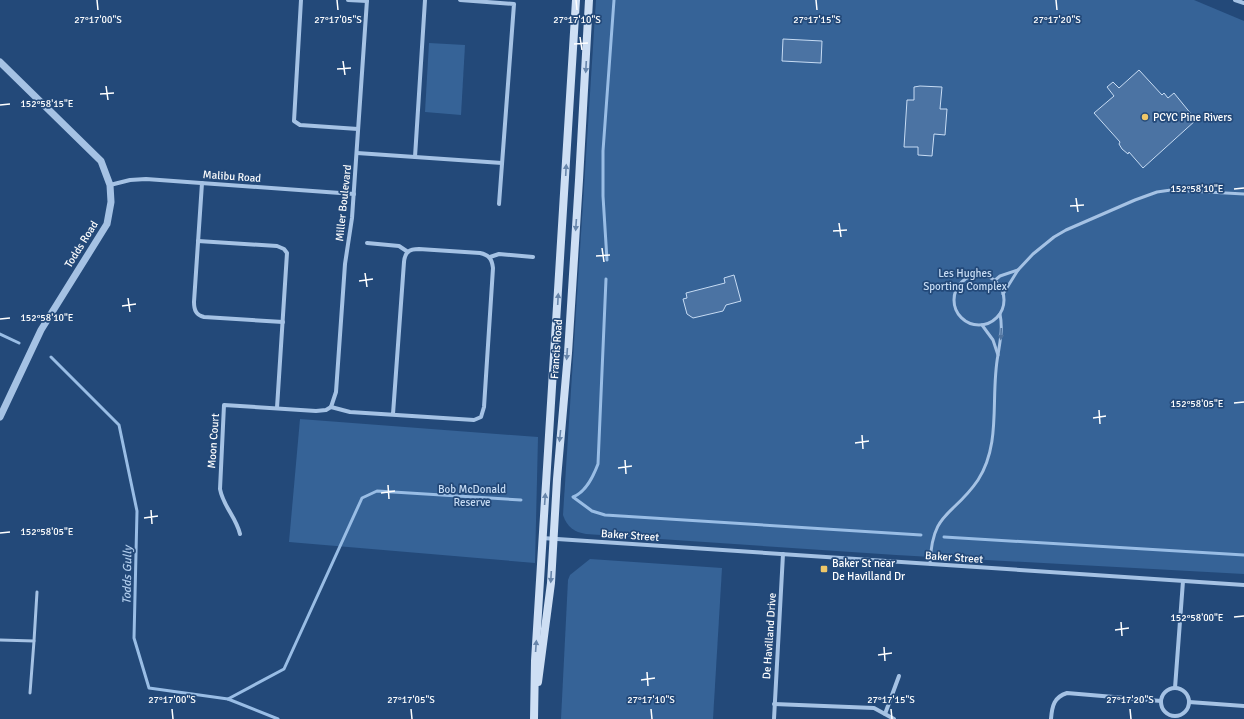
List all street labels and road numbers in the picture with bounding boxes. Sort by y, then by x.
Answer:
street label: Miller Boulevard [333,164,354,242]
street label: Malibu Road [202,168,262,185]
street label: Todds Road [62,218,101,270]
street label: Francis Road [548,318,565,379]
street label: Moon Court [205,413,222,469]
street label: Baker Street [600,527,660,544]
street label: Baker Street [924,549,984,566]
street label: De Havilland Drive [760,592,779,680]

